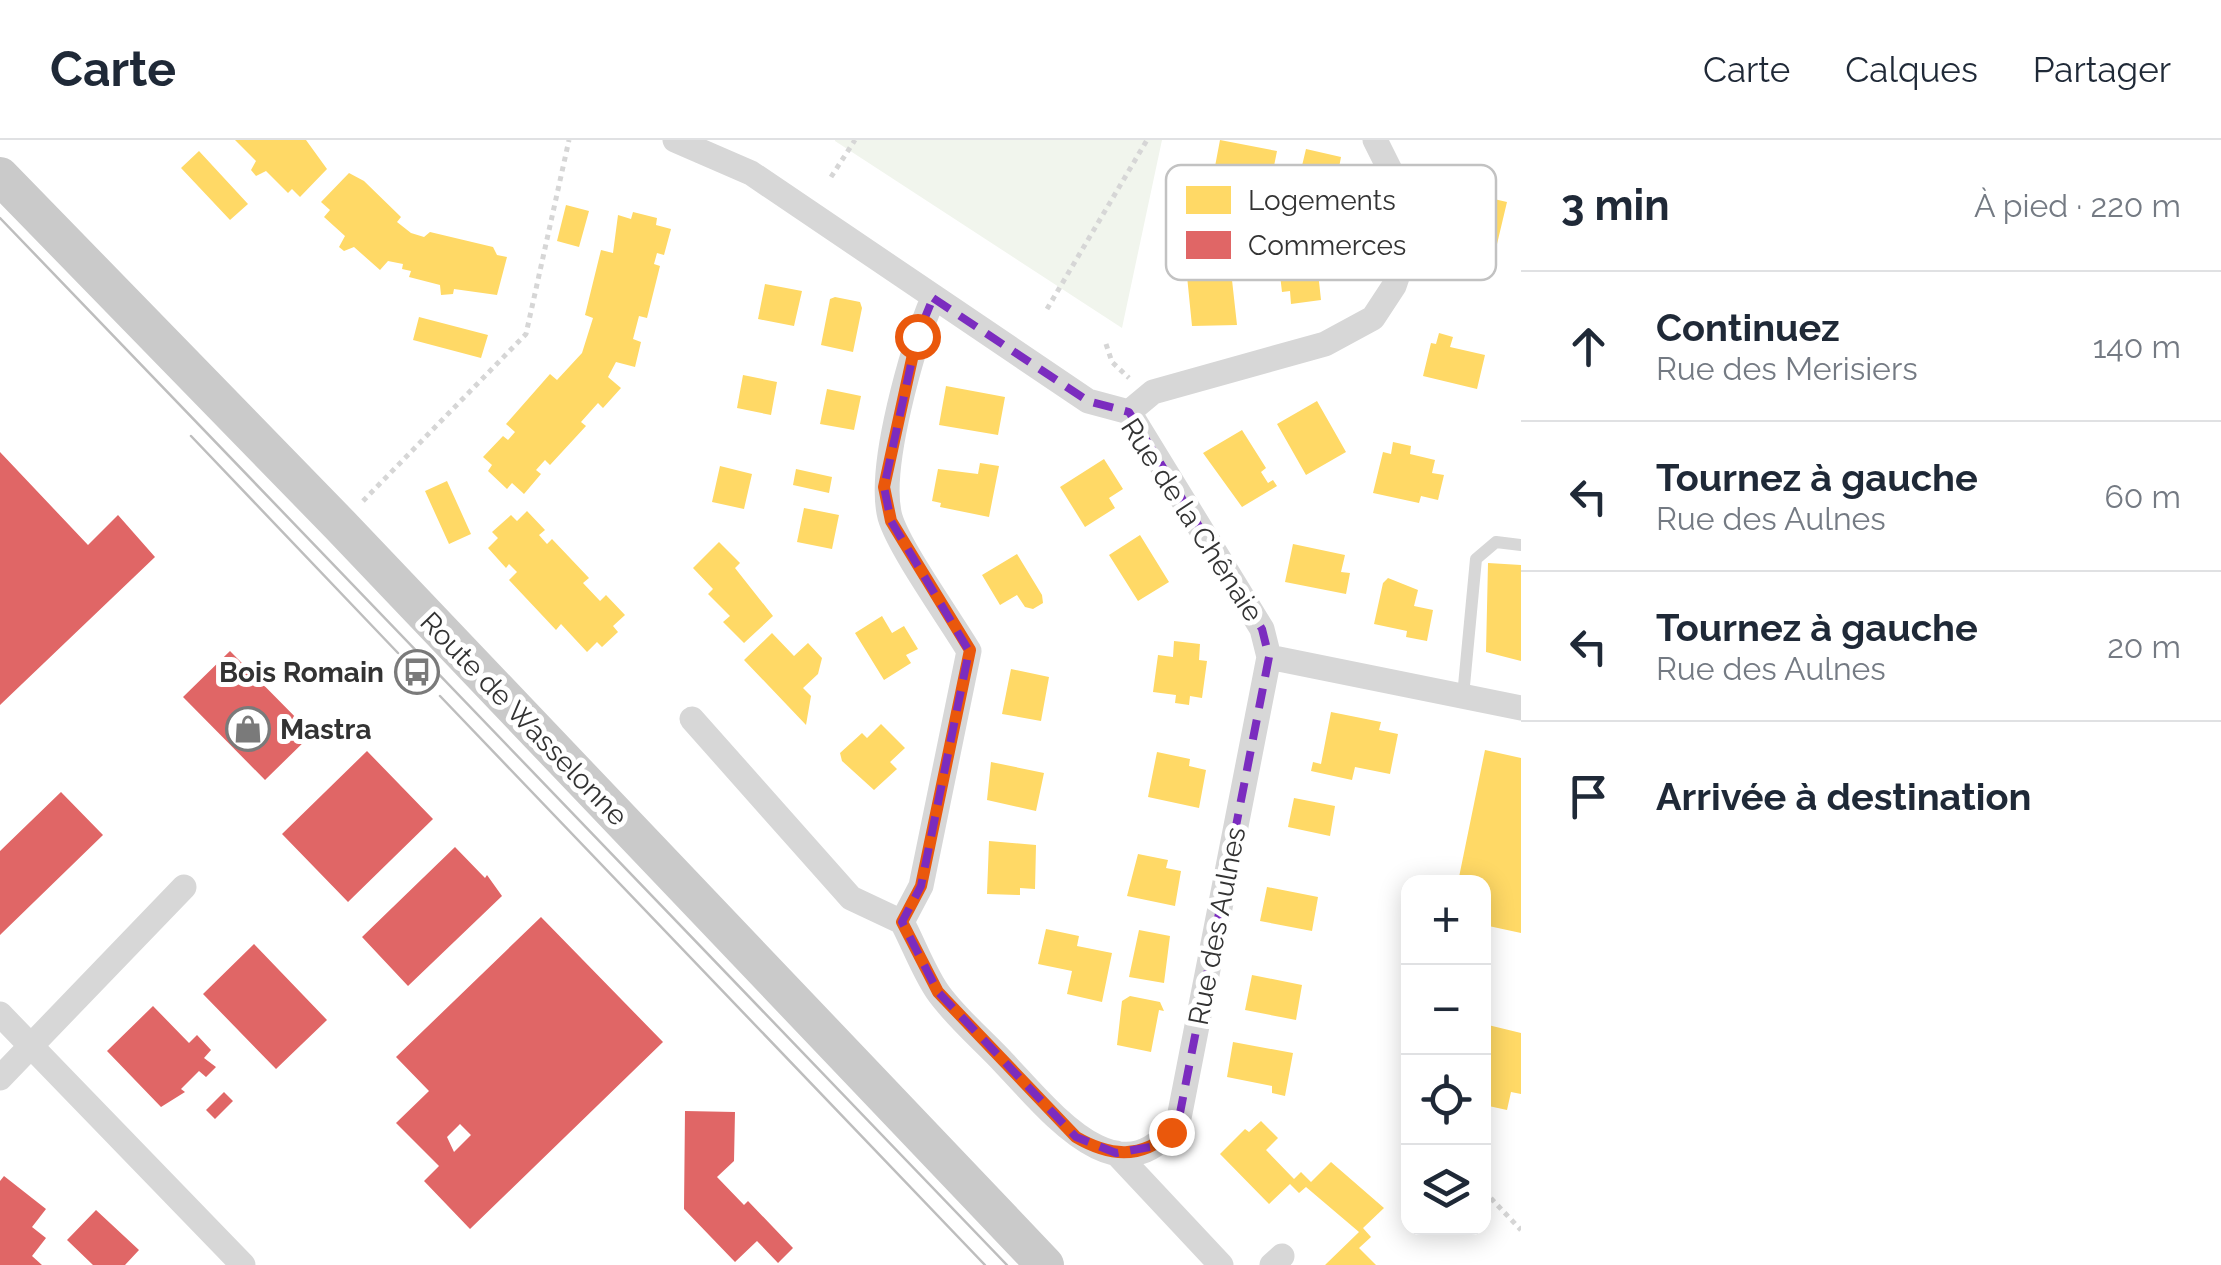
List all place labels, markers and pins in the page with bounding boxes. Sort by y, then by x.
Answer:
bus stop icon: Bois Romain [394,649,440,695]
place label: Bois Romain [219,656,384,689]
shop icon: Mastra [225,706,271,752]
place label: Mastra [280,713,371,746]

